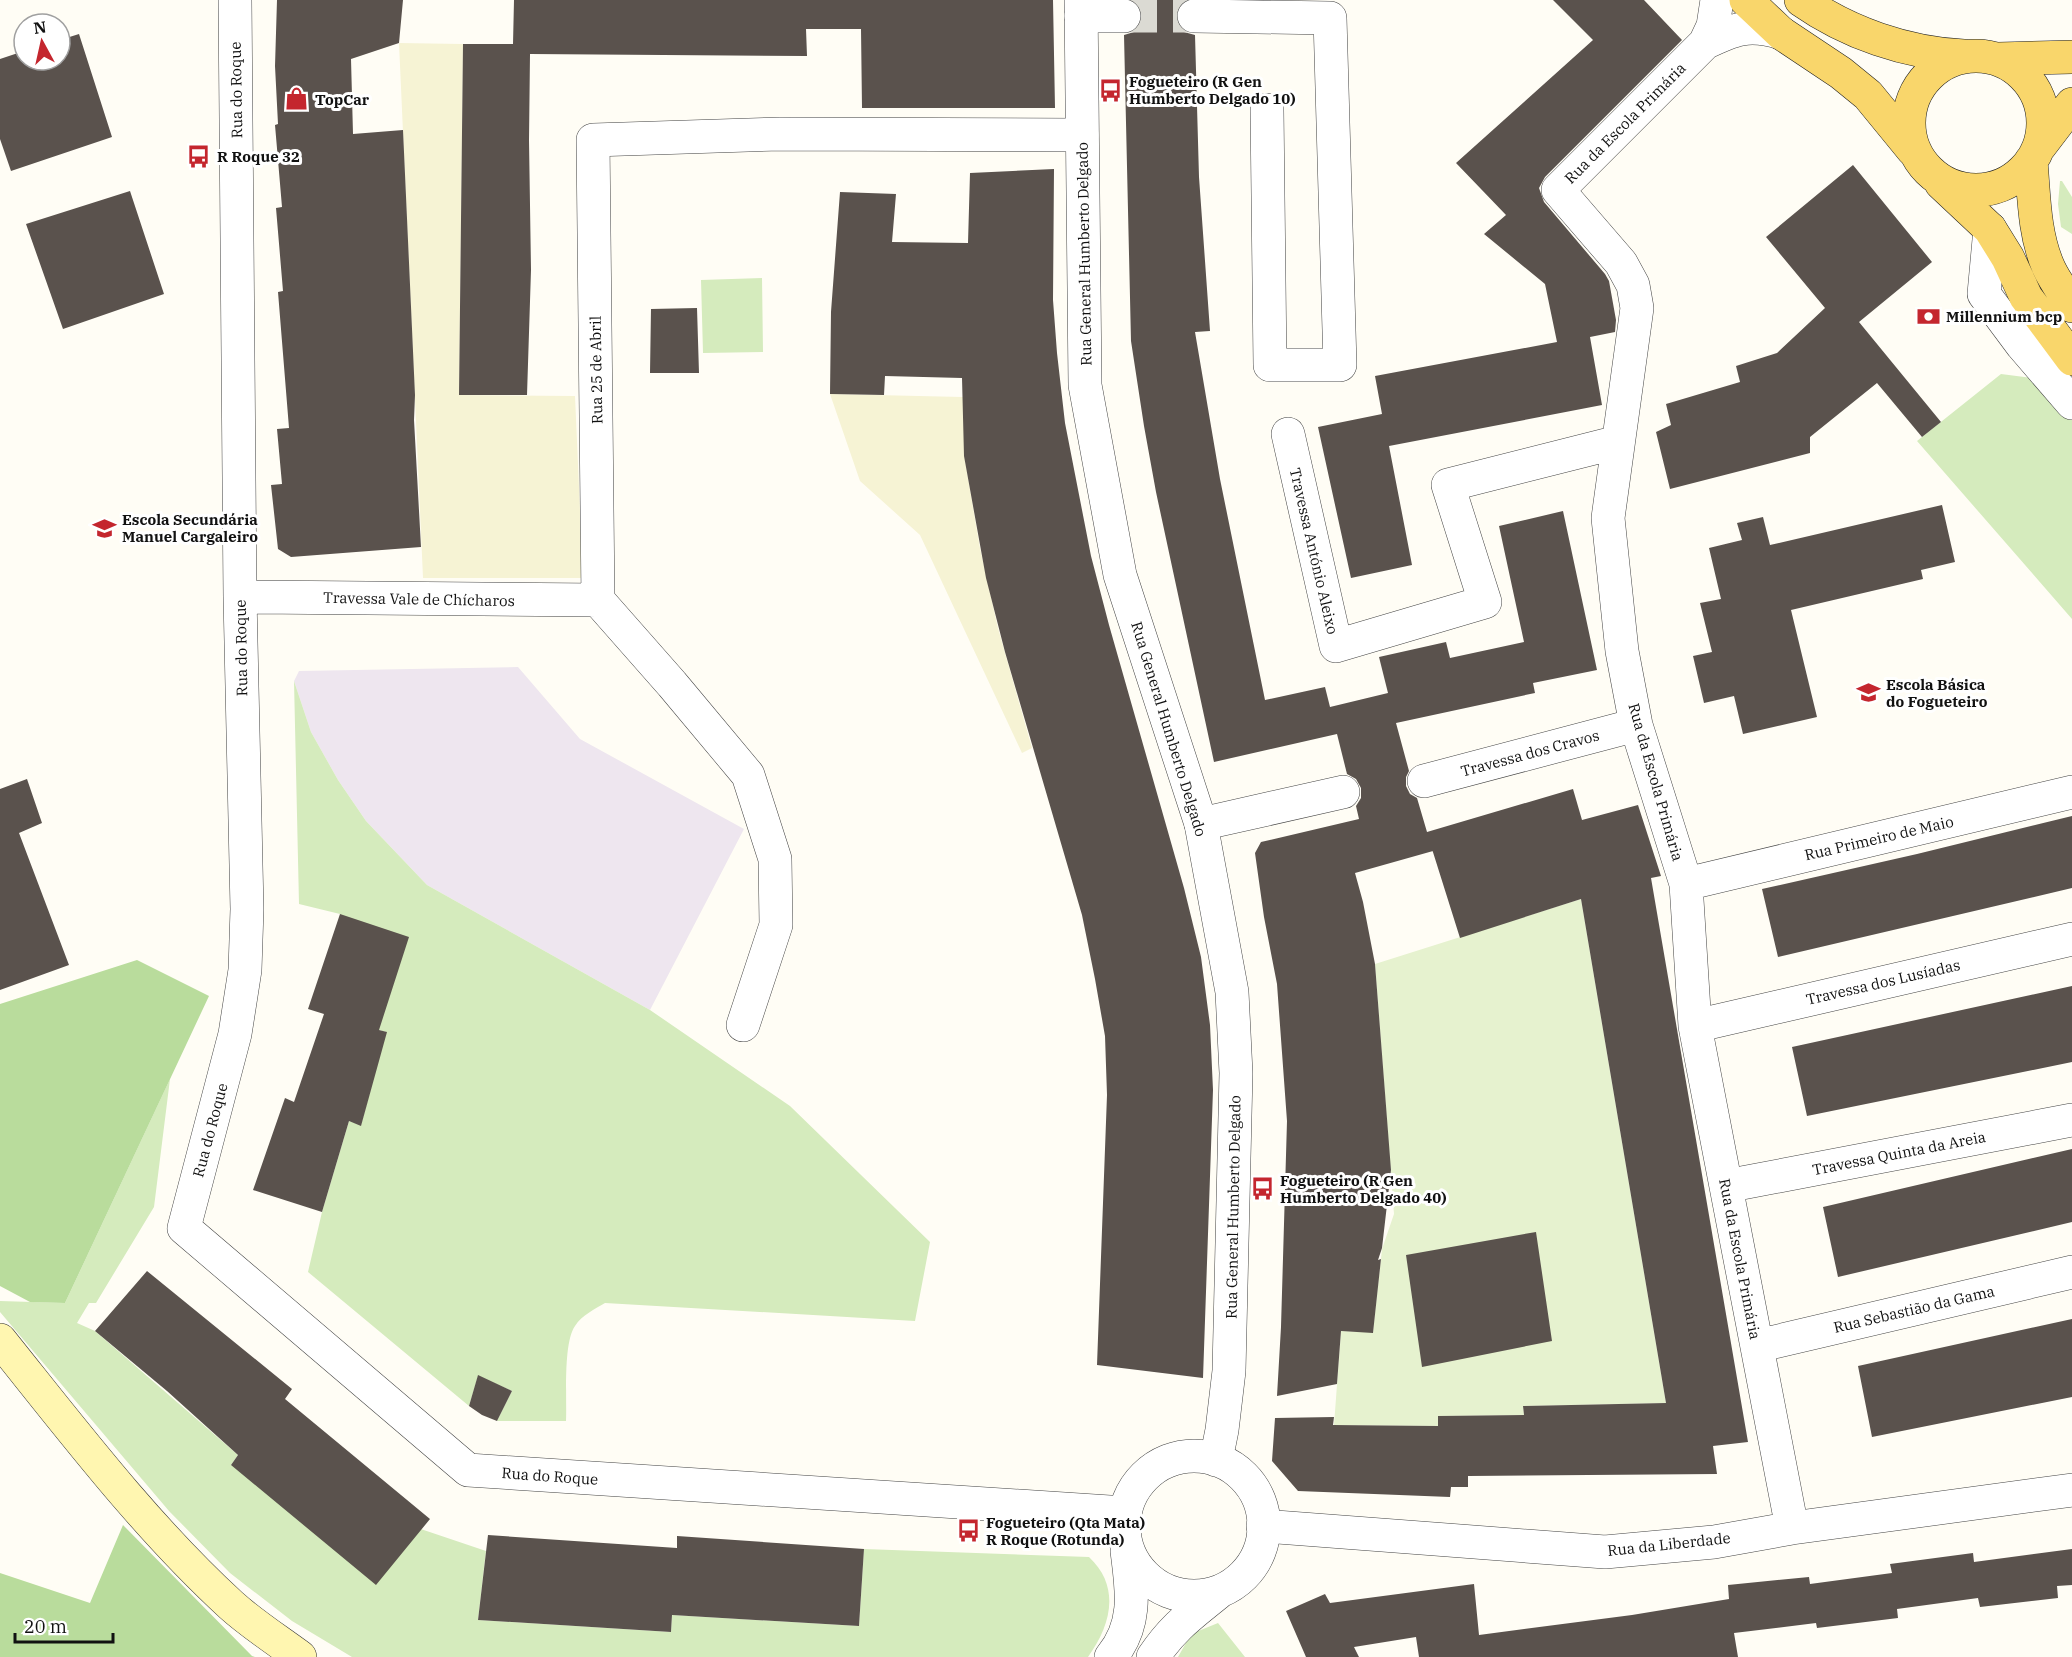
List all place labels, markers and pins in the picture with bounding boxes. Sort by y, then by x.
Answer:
place label: Fogueteiro (R Gen Humberto Delgado 10) [1129,72,1296,108]
bus stop icon: Fogueteiro (R Gen Humberto Delgado 10) [1098,77,1124,103]
shop icon: TopCar [284,86,310,112]
place label: TopCar [315,90,370,109]
bus stop icon: R Roque 32 [186,143,212,169]
place label: R Roque 32 [217,147,300,166]
bank icon: Millennium bcp [1915,303,1941,329]
place label: Millennium bcp [1946,307,2062,326]
place label: Escola Secundária Manuel Cargaleiro [122,510,258,546]
school or university icon: Escola Secundária Manuel Cargaleiro [91,515,117,541]
place label: Escola Básica do Fogueteiro [1886,675,1988,711]
school or university icon: Escola Básica do Fogueteiro [1855,680,1881,706]
place label: Fogueteiro (R Gen Humberto Delgado 40) [1280,1171,1447,1207]
bus stop icon: Fogueteiro (R Gen Humberto Delgado 40) [1249,1176,1275,1202]
place label: Fogueteiro (Qta Mata) R Roque (Rotunda) [986,1513,1145,1549]
bus stop icon: Fogueteiro (Qta Mata) R Roque (Rotunda) [955,1518,981,1544]

